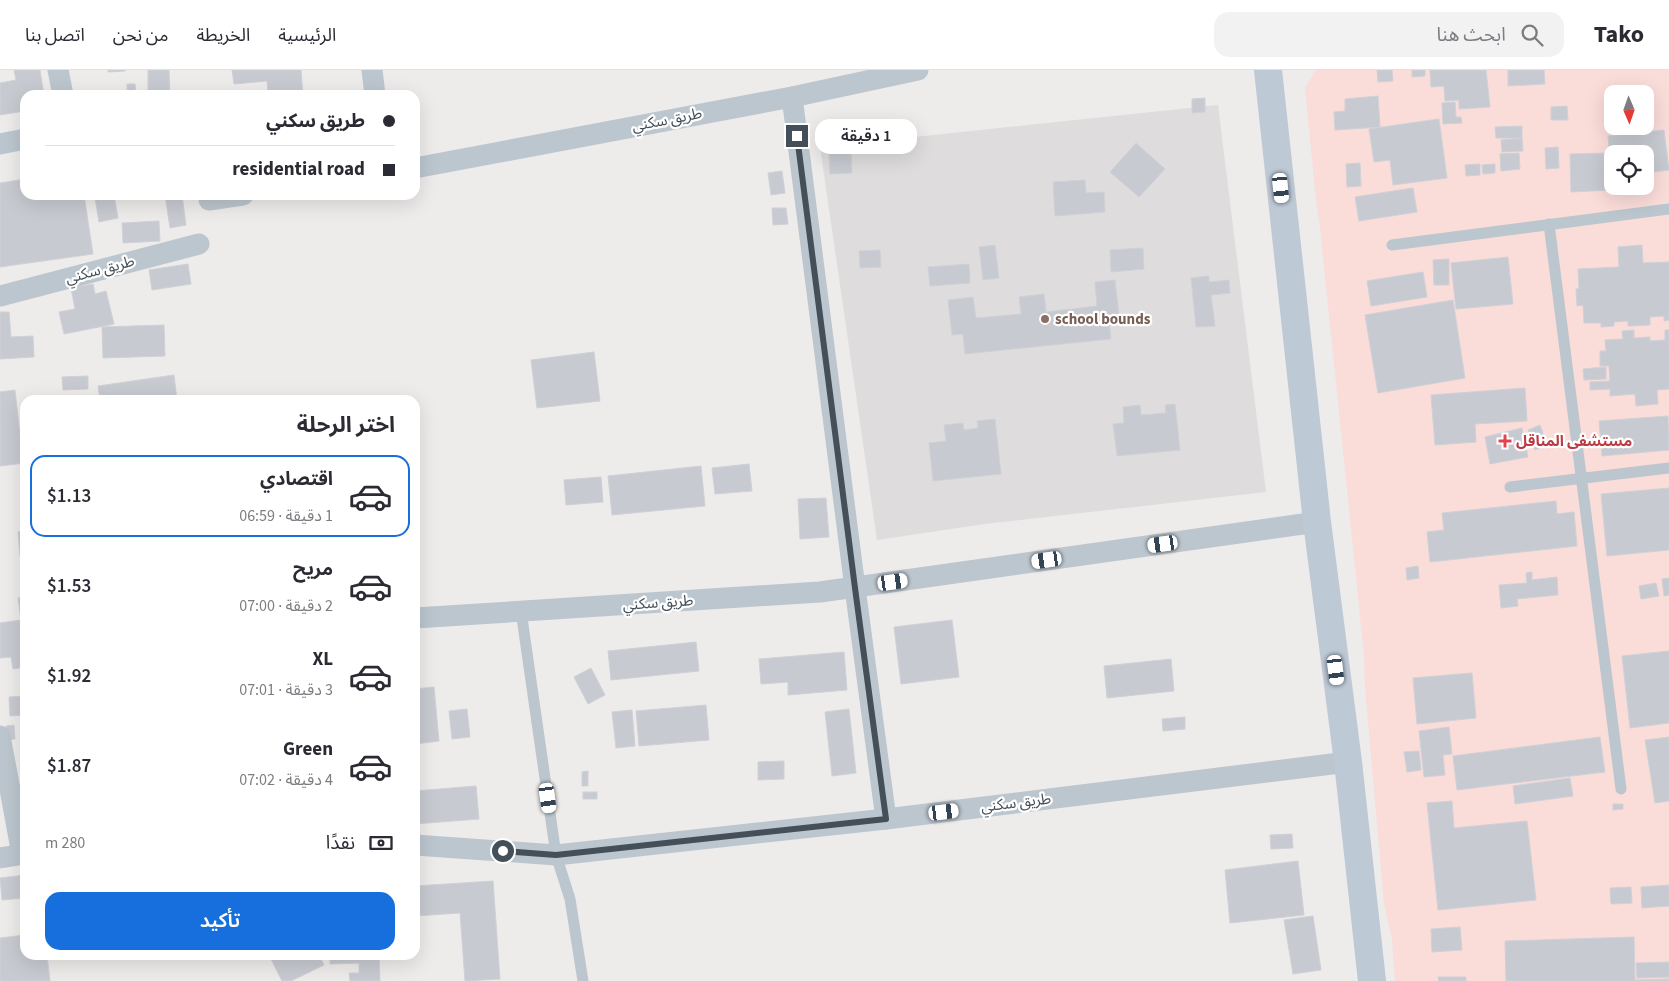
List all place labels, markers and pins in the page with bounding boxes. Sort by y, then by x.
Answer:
place label: school bounds [1055,309,1151,330]
marker: school bounds [1039,313,1051,325]
place label: مستشفى المناقل [1516,431,1632,452]
marker: مستشفى المناقل [1498,434,1512,448]

